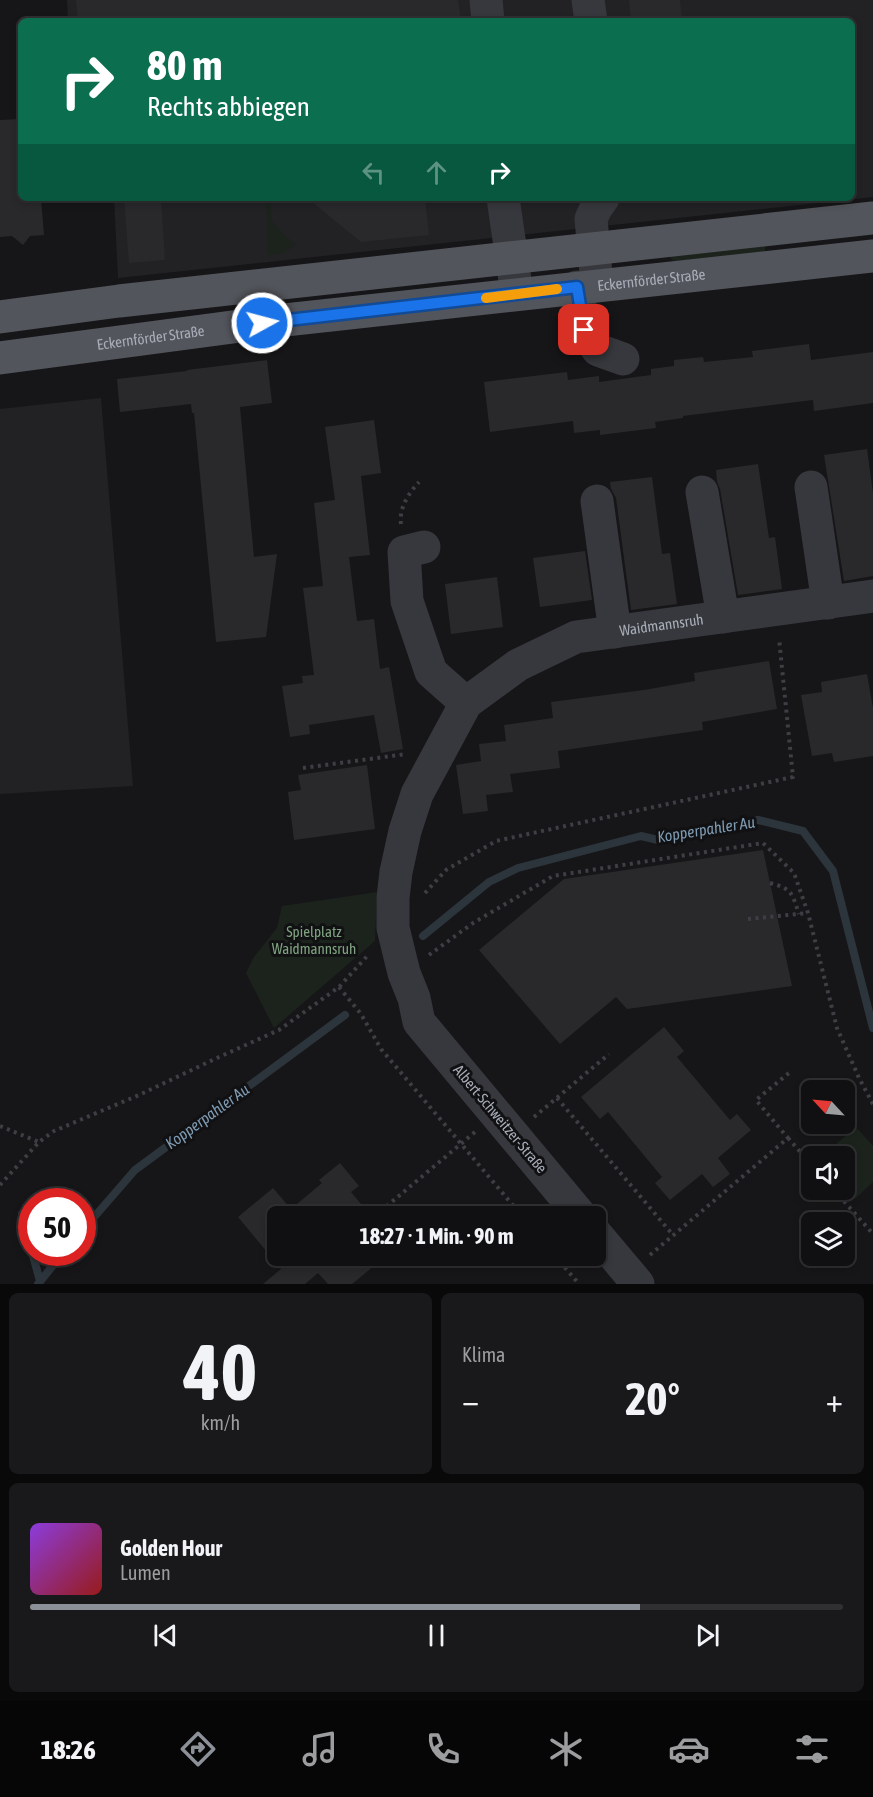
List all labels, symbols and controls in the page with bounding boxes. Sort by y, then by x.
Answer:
text: 80 m [147,41,222,89]
icon: right [48,42,126,120]
text: Rechts abbiegen [147,91,310,122]
icon: left [357,156,390,189]
icon: ahead [420,156,453,189]
icon: right [483,156,516,189]
street label: Eckernförder Straße [596,265,706,294]
position arrow [230,291,294,355]
pin [558,304,609,355]
icon: arrive [567,313,600,346]
street label: Eckernförder Straße [96,322,206,353]
street label: Waidmannsruh [618,610,704,639]
water label: Kopperpahler Au [656,812,757,847]
park label: Spielplatz Waidmannsruh [272,923,356,957]
street label: Albert-Schweitzer-Straße [450,1061,551,1176]
water label: Kopperpahler Au [162,1080,253,1153]
north arrow [801,1080,855,1134]
map controls [801,1080,855,1266]
button: sound [801,1146,855,1200]
speed limit sign: 50 [18,1188,96,1266]
button: layers [801,1212,855,1266]
text: 18:27 · 1 Min. · 90 m [359,1223,514,1249]
text: 40 [184,1327,257,1417]
text: Klima [462,1343,505,1366]
text: 20° [625,1373,680,1425]
text: − [462,1381,479,1419]
text: + [826,1381,843,1419]
text: km/h [201,1411,240,1434]
text: Golden Hour [120,1535,222,1561]
text: Lumen [120,1561,171,1584]
icon: previous [149,1619,182,1652]
icon: pause [420,1619,453,1652]
icon: next [691,1619,724,1652]
icon: directions [177,1728,219,1770]
icon: music [299,1728,341,1770]
icon: phone [422,1728,464,1770]
icon: climate [545,1728,587,1770]
icon: car [668,1728,710,1770]
icon: filters [791,1728,833,1770]
text: 18:26 [40,1734,96,1765]

